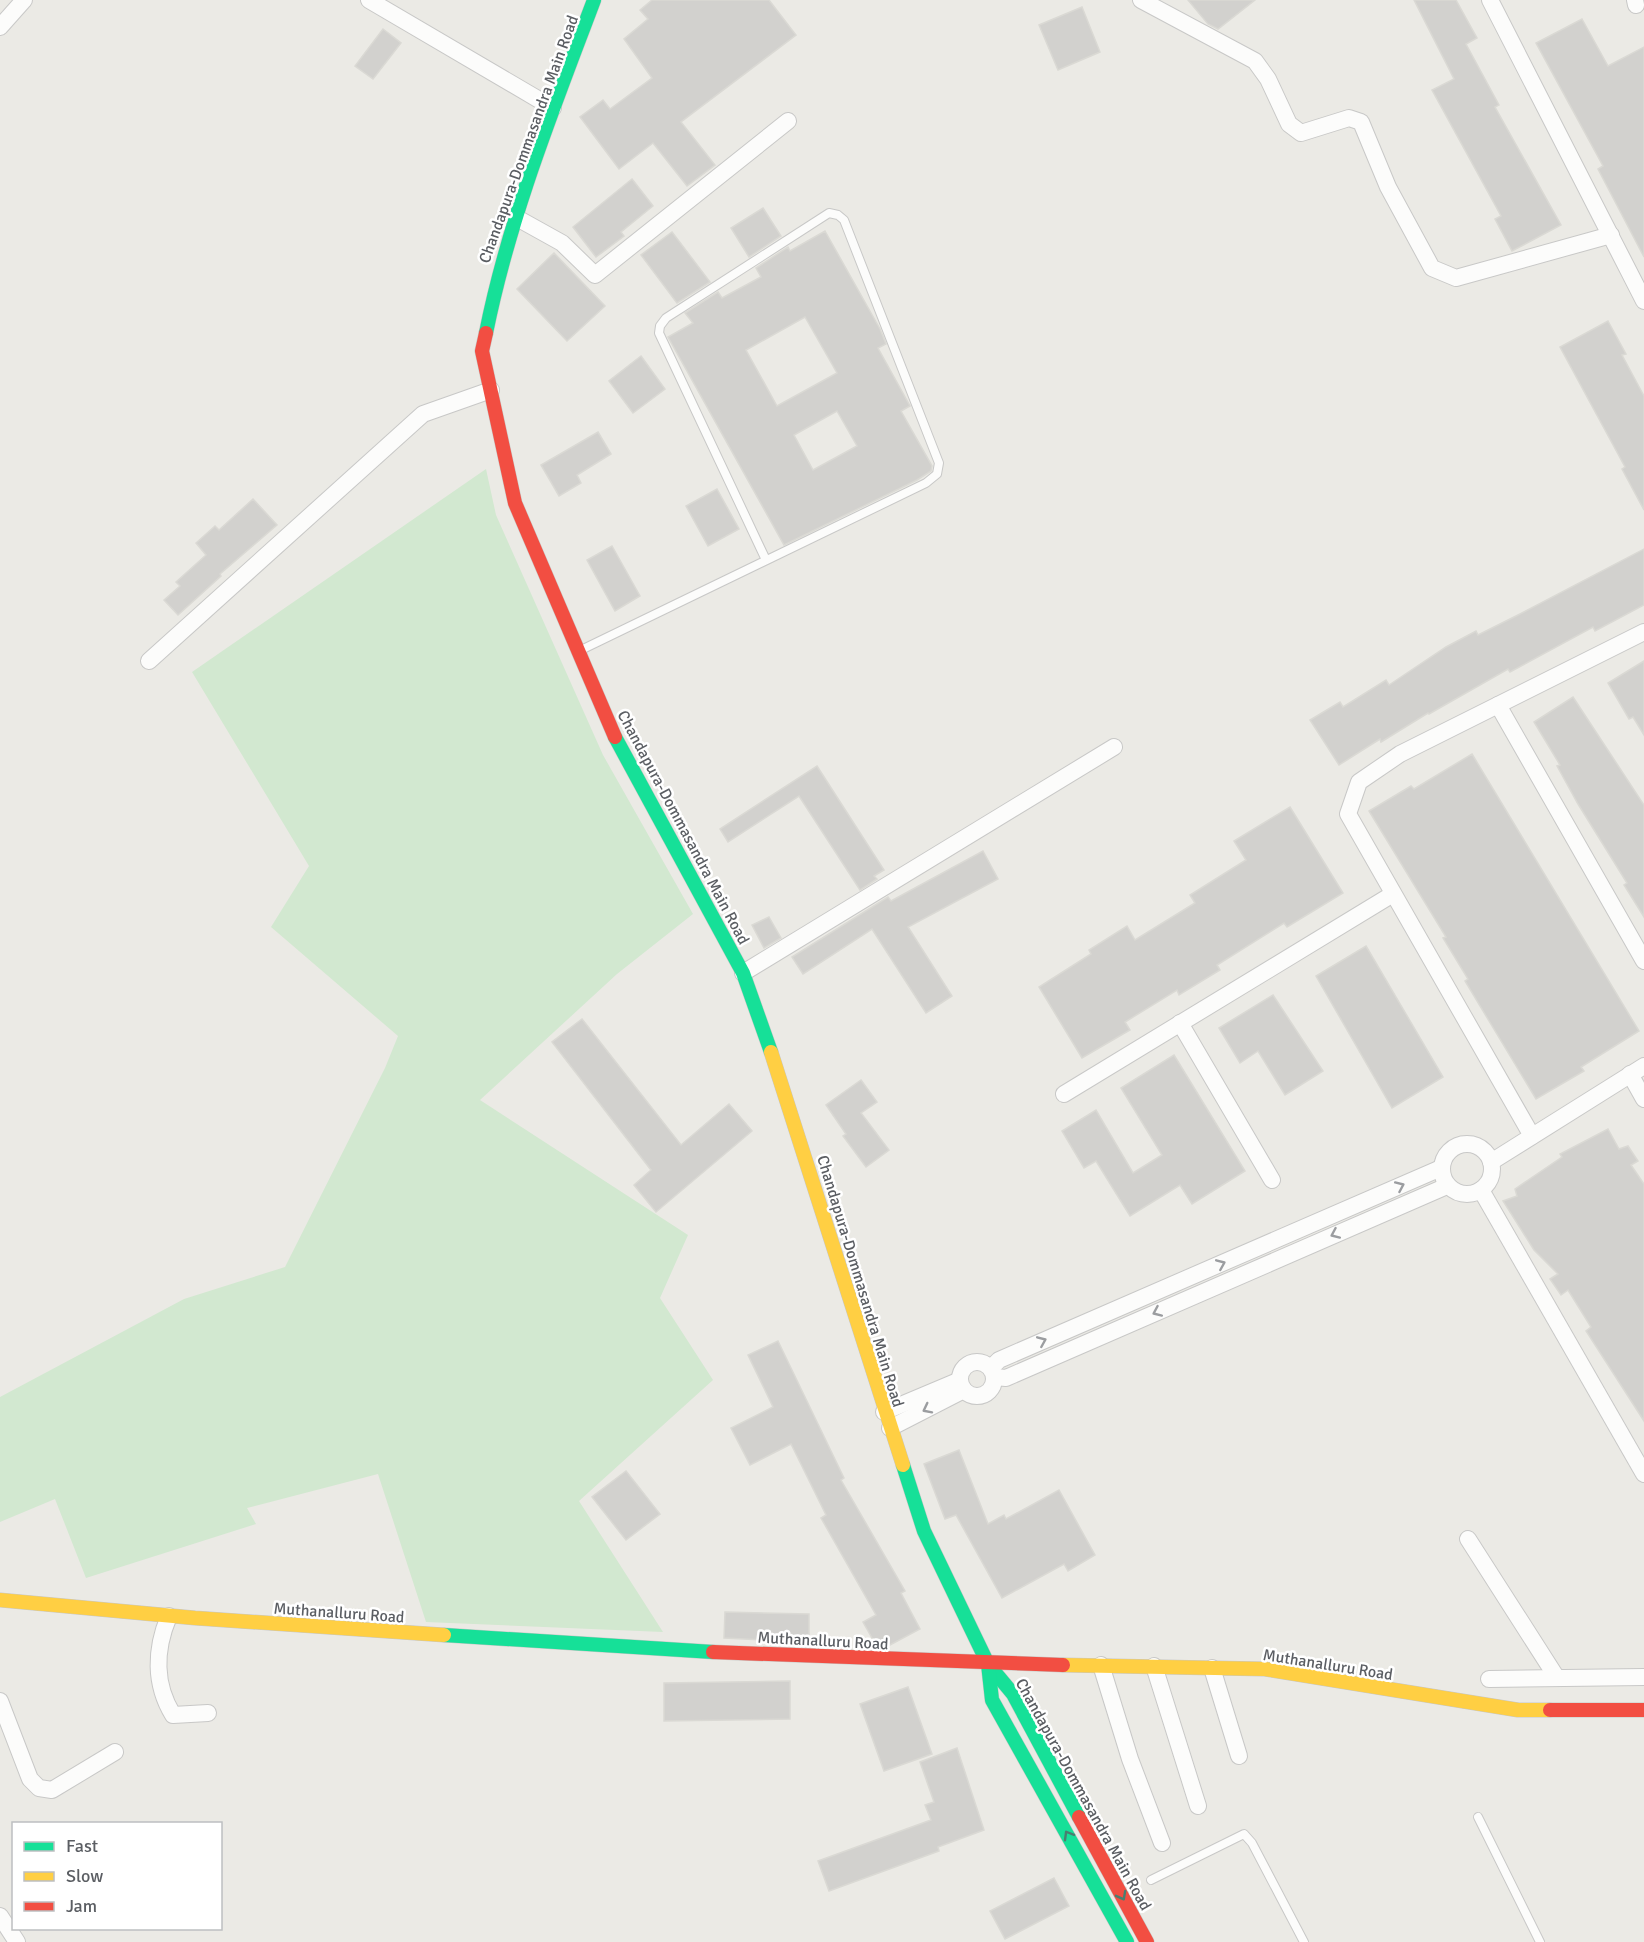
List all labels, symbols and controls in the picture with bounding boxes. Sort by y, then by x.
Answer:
street label: Chandapura-Dommasandra Main Road [475,13,583,266]
street label: Chandapura-Dommasandra Main Road [613,707,754,948]
street label: Chandapura-Dommasandra Main Road [812,1153,908,1410]
one-way arrow [1394,1181,1405,1193]
one-way arrow [1331,1227,1342,1239]
one-way arrow [1215,1259,1226,1271]
one-way arrow [1152,1305,1163,1317]
one-way arrow [1036,1336,1047,1348]
one-way arrow [922,1401,933,1413]
street label: Muthanalluru Road [273,1598,405,1628]
street label: Muthanalluru Road [757,1628,889,1654]
street label: Muthanalluru Road [1262,1645,1394,1685]
street label: Chandapura-Dommasandra Main Road [1011,1675,1155,1914]
legend [12,1822,222,1930]
one-way arrow [1064,1831,1075,1842]
text: Fast [66,1835,98,1857]
text: Slow [66,1865,103,1887]
one-way arrow [1115,1890,1126,1900]
text: Jam [66,1895,97,1917]

